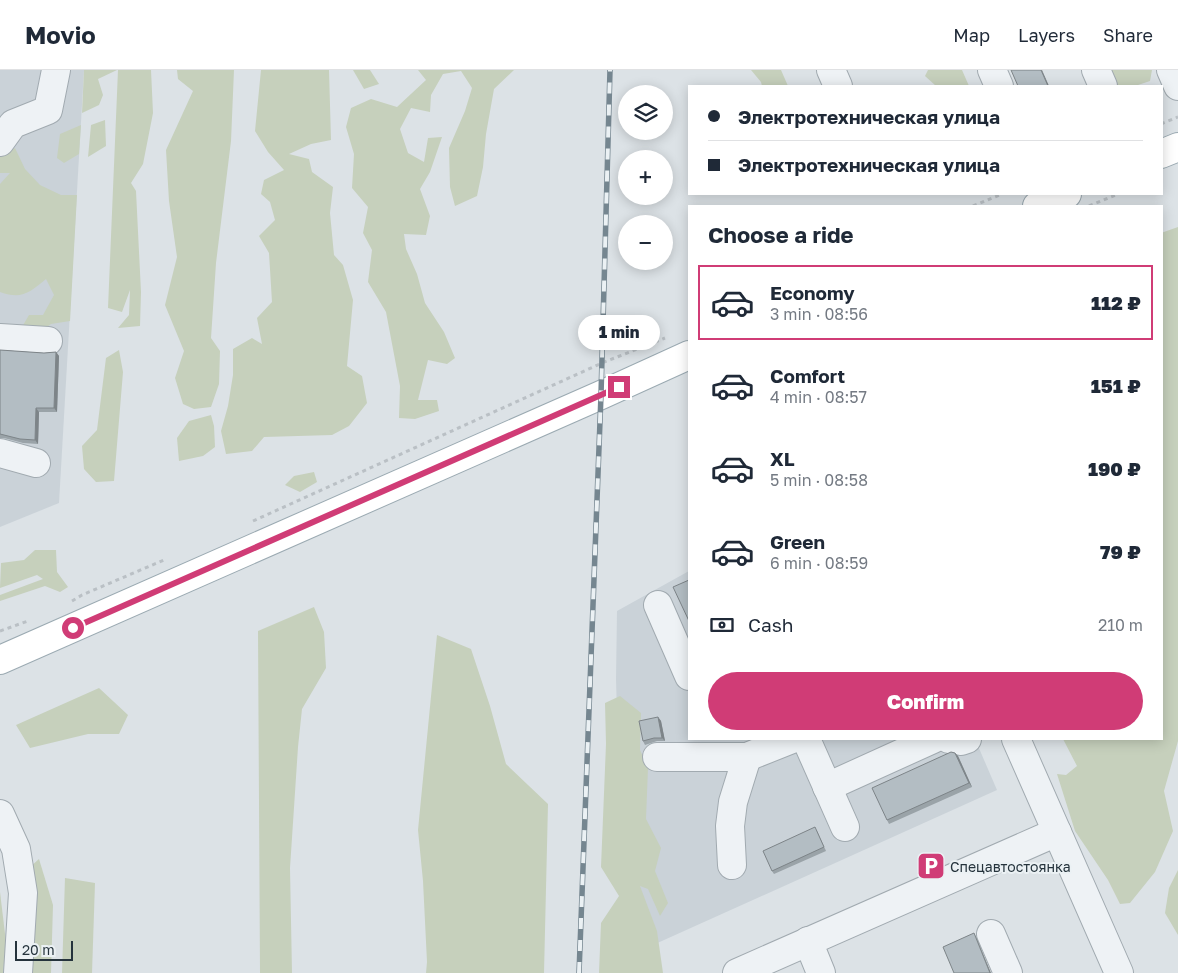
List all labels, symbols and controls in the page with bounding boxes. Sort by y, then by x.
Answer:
text: Movio [25,20,96,49]
text: Map [953,24,990,46]
text: Layers [1018,24,1075,46]
text: Share [1103,24,1153,46]
map controls [618,85,673,270]
button: layers [618,85,673,140]
text: Электротехническая улица [738,105,1000,128]
button: + [618,150,673,205]
text: Электротехническая улица [738,153,1000,176]
button: − [618,215,673,270]
text: Choose a ride [708,221,854,248]
icon: car [710,280,755,325]
text: Economy [770,281,855,304]
text: 112 ₽ [1091,291,1141,314]
text: 3 min · 08:56 [770,304,868,324]
callout: 1 min [578,314,660,350]
text: 1 min [599,322,639,342]
icon: car [710,363,755,408]
text: Comfort [770,364,845,387]
text: 151 ₽ [1091,374,1141,397]
route end [608,376,630,398]
text: 4 min · 08:57 [770,387,867,407]
icon: car [710,446,755,491]
text: XL [770,447,795,470]
text: 190 ₽ [1088,457,1141,480]
text: 5 min · 08:58 [770,470,868,490]
icon: car [710,529,755,574]
text: Green [770,530,825,553]
text: 79 ₽ [1100,540,1141,563]
text: 6 min · 08:59 [770,553,868,573]
icon: cash [708,611,736,639]
text: Cash [748,613,793,636]
text: 210 m [1098,615,1143,635]
route start [62,617,84,639]
button: Confirm [708,672,1143,730]
parking icon: Спецавтостоянка [916,851,946,881]
place label: Спецавтостоянка [950,858,1071,875]
scale bar [15,938,72,961]
text: 20 m [22,941,55,958]

